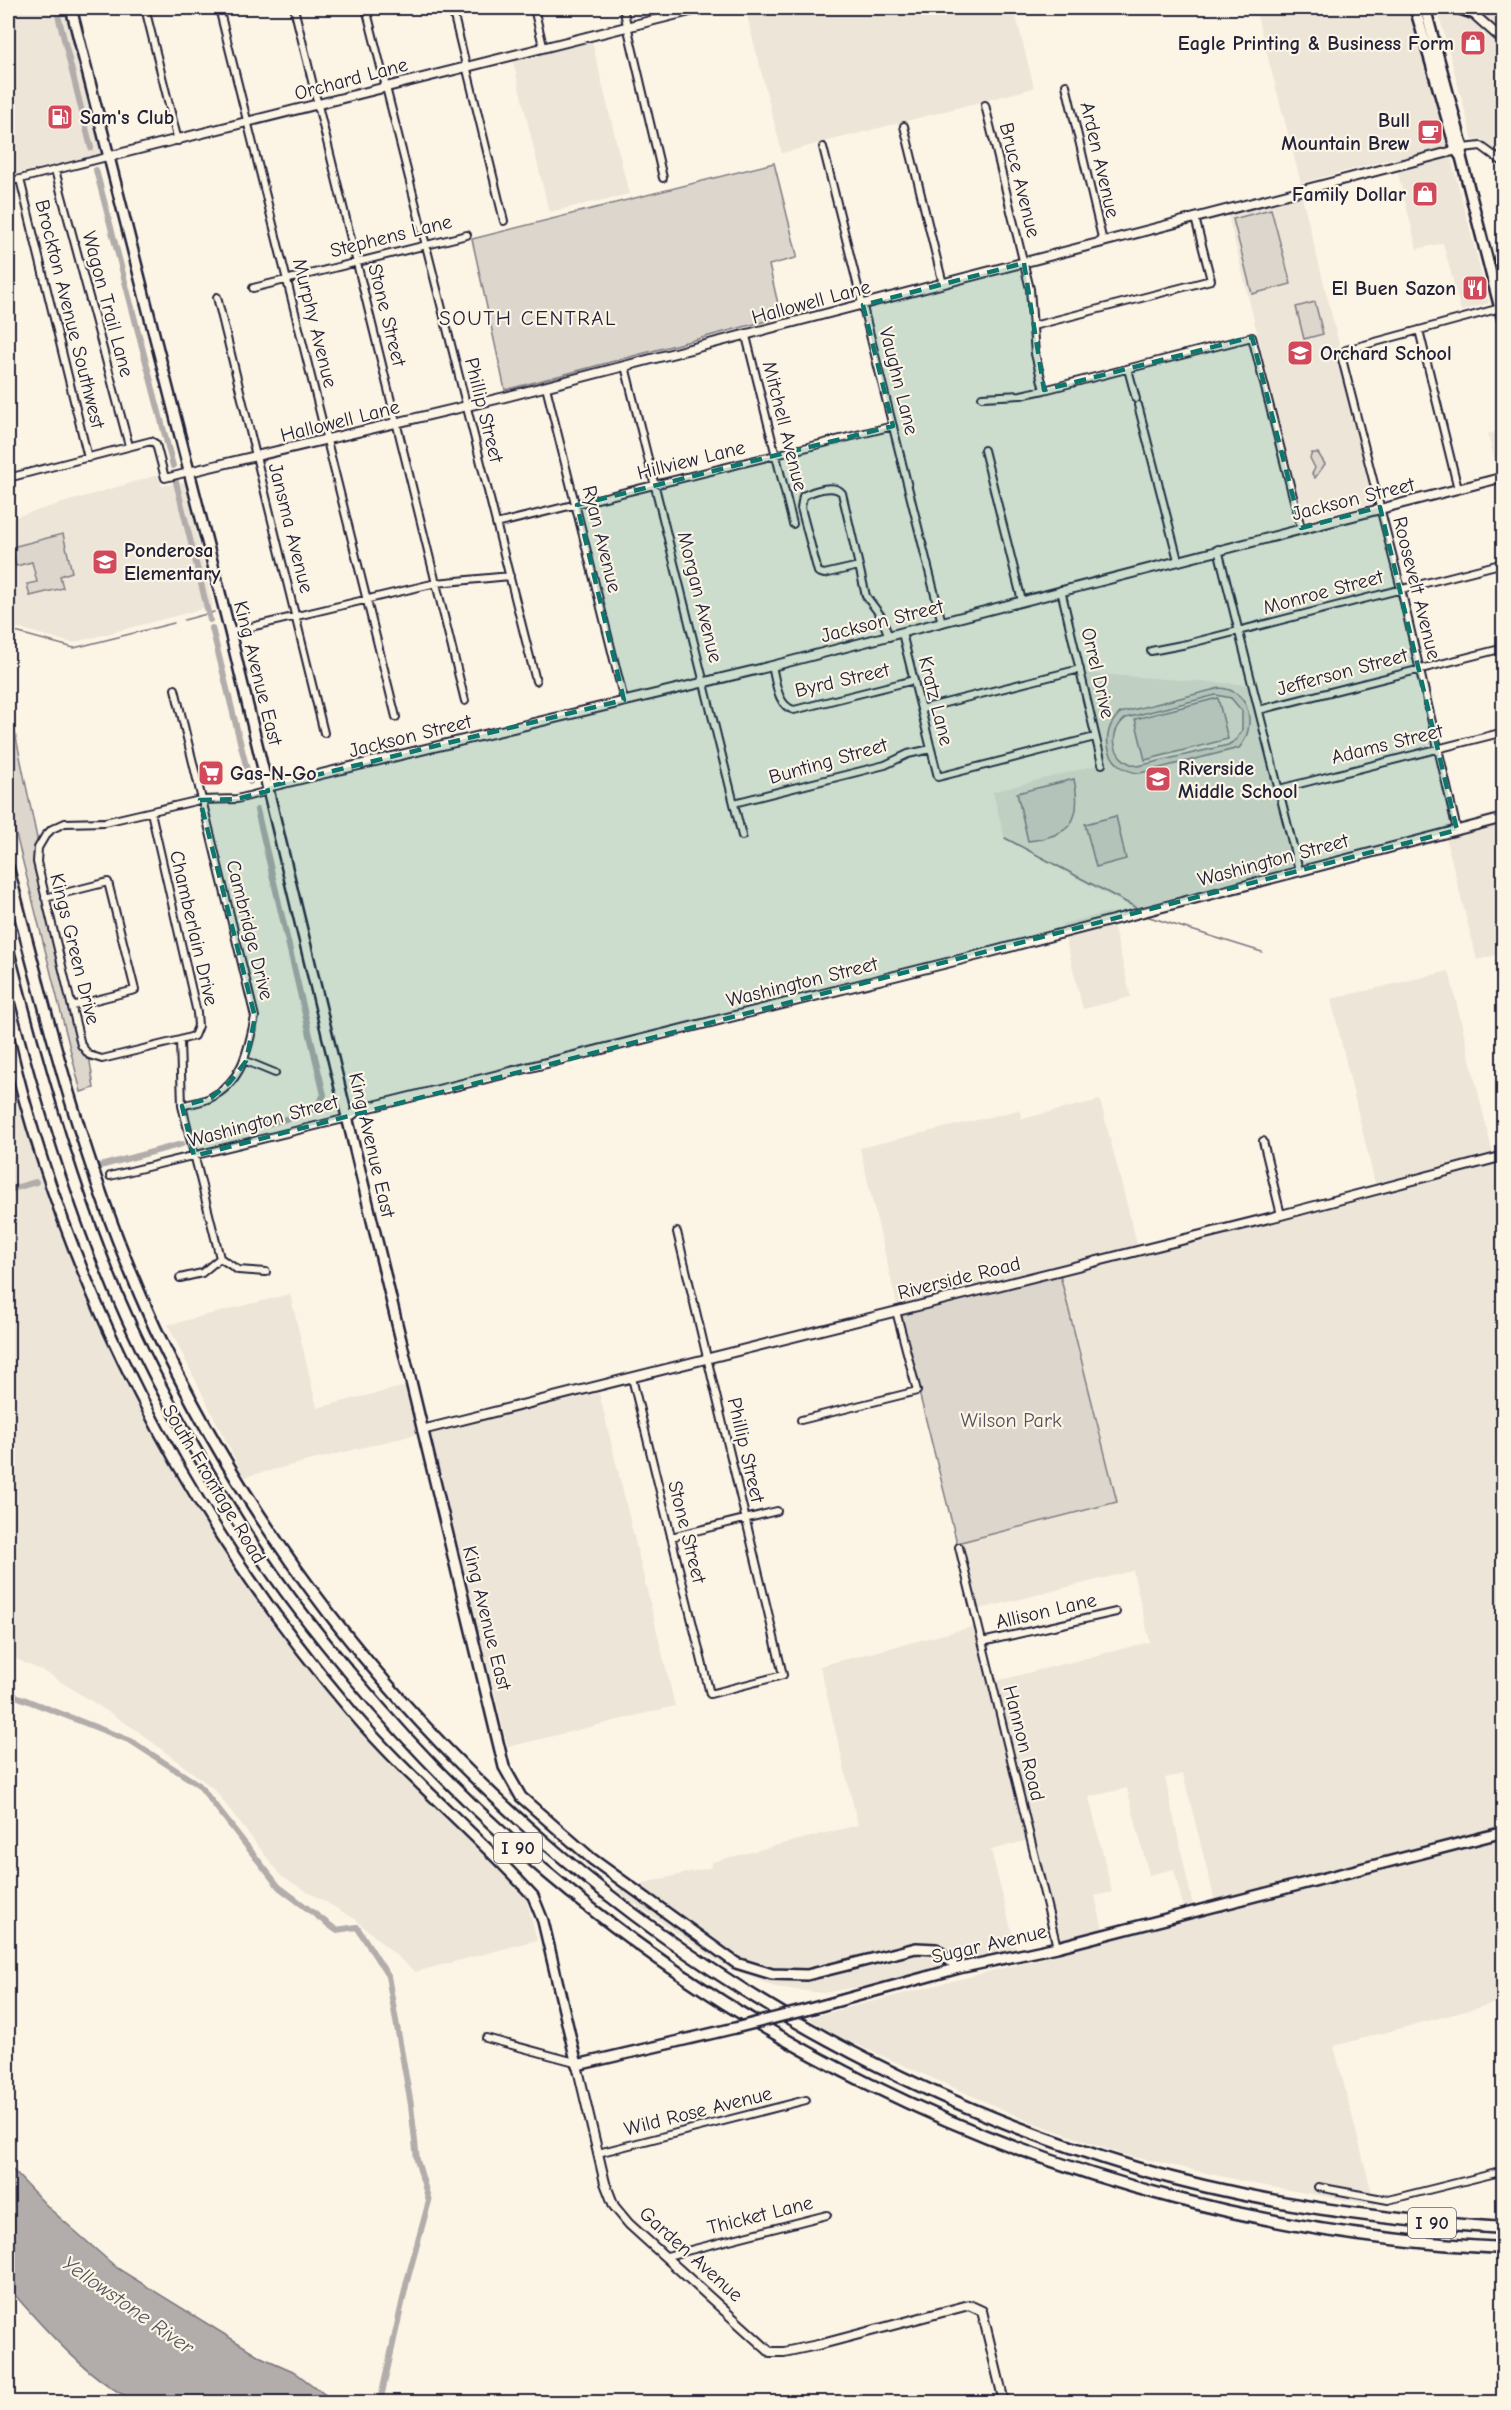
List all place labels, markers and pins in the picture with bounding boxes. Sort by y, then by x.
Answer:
shop icon: Eagle Printing & Business Form [1458,28,1488,58]
place label: Eagle Printing & Business Form [1178,32,1454,55]
fuel station icon: Sam's Club [45,102,75,132]
place label: Sam's Club [80,106,174,129]
place label: Bull Mountain Brew [1281,109,1410,155]
cafe icon: Bull Mountain Brew [1415,117,1445,147]
shop icon: Family Dollar [1410,179,1440,209]
place label: Family Dollar [1292,183,1406,206]
restaurant icon: El Buen Sazon [1460,273,1490,303]
place label: El Buen Sazon [1331,277,1456,300]
school or university icon: Orchard School [1285,338,1315,368]
place label: Orchard School [1320,342,1452,365]
place label: Ponderosa Elementary [124,539,221,585]
school or university icon: Ponderosa Elementary [90,547,120,577]
place label: Riverside Middle School [1178,757,1298,803]
supermarket icon: Gas-N-Go [196,758,226,788]
place label: Gas-N-Go [230,762,317,785]
school or university icon: Riverside Middle School [1143,764,1173,794]

